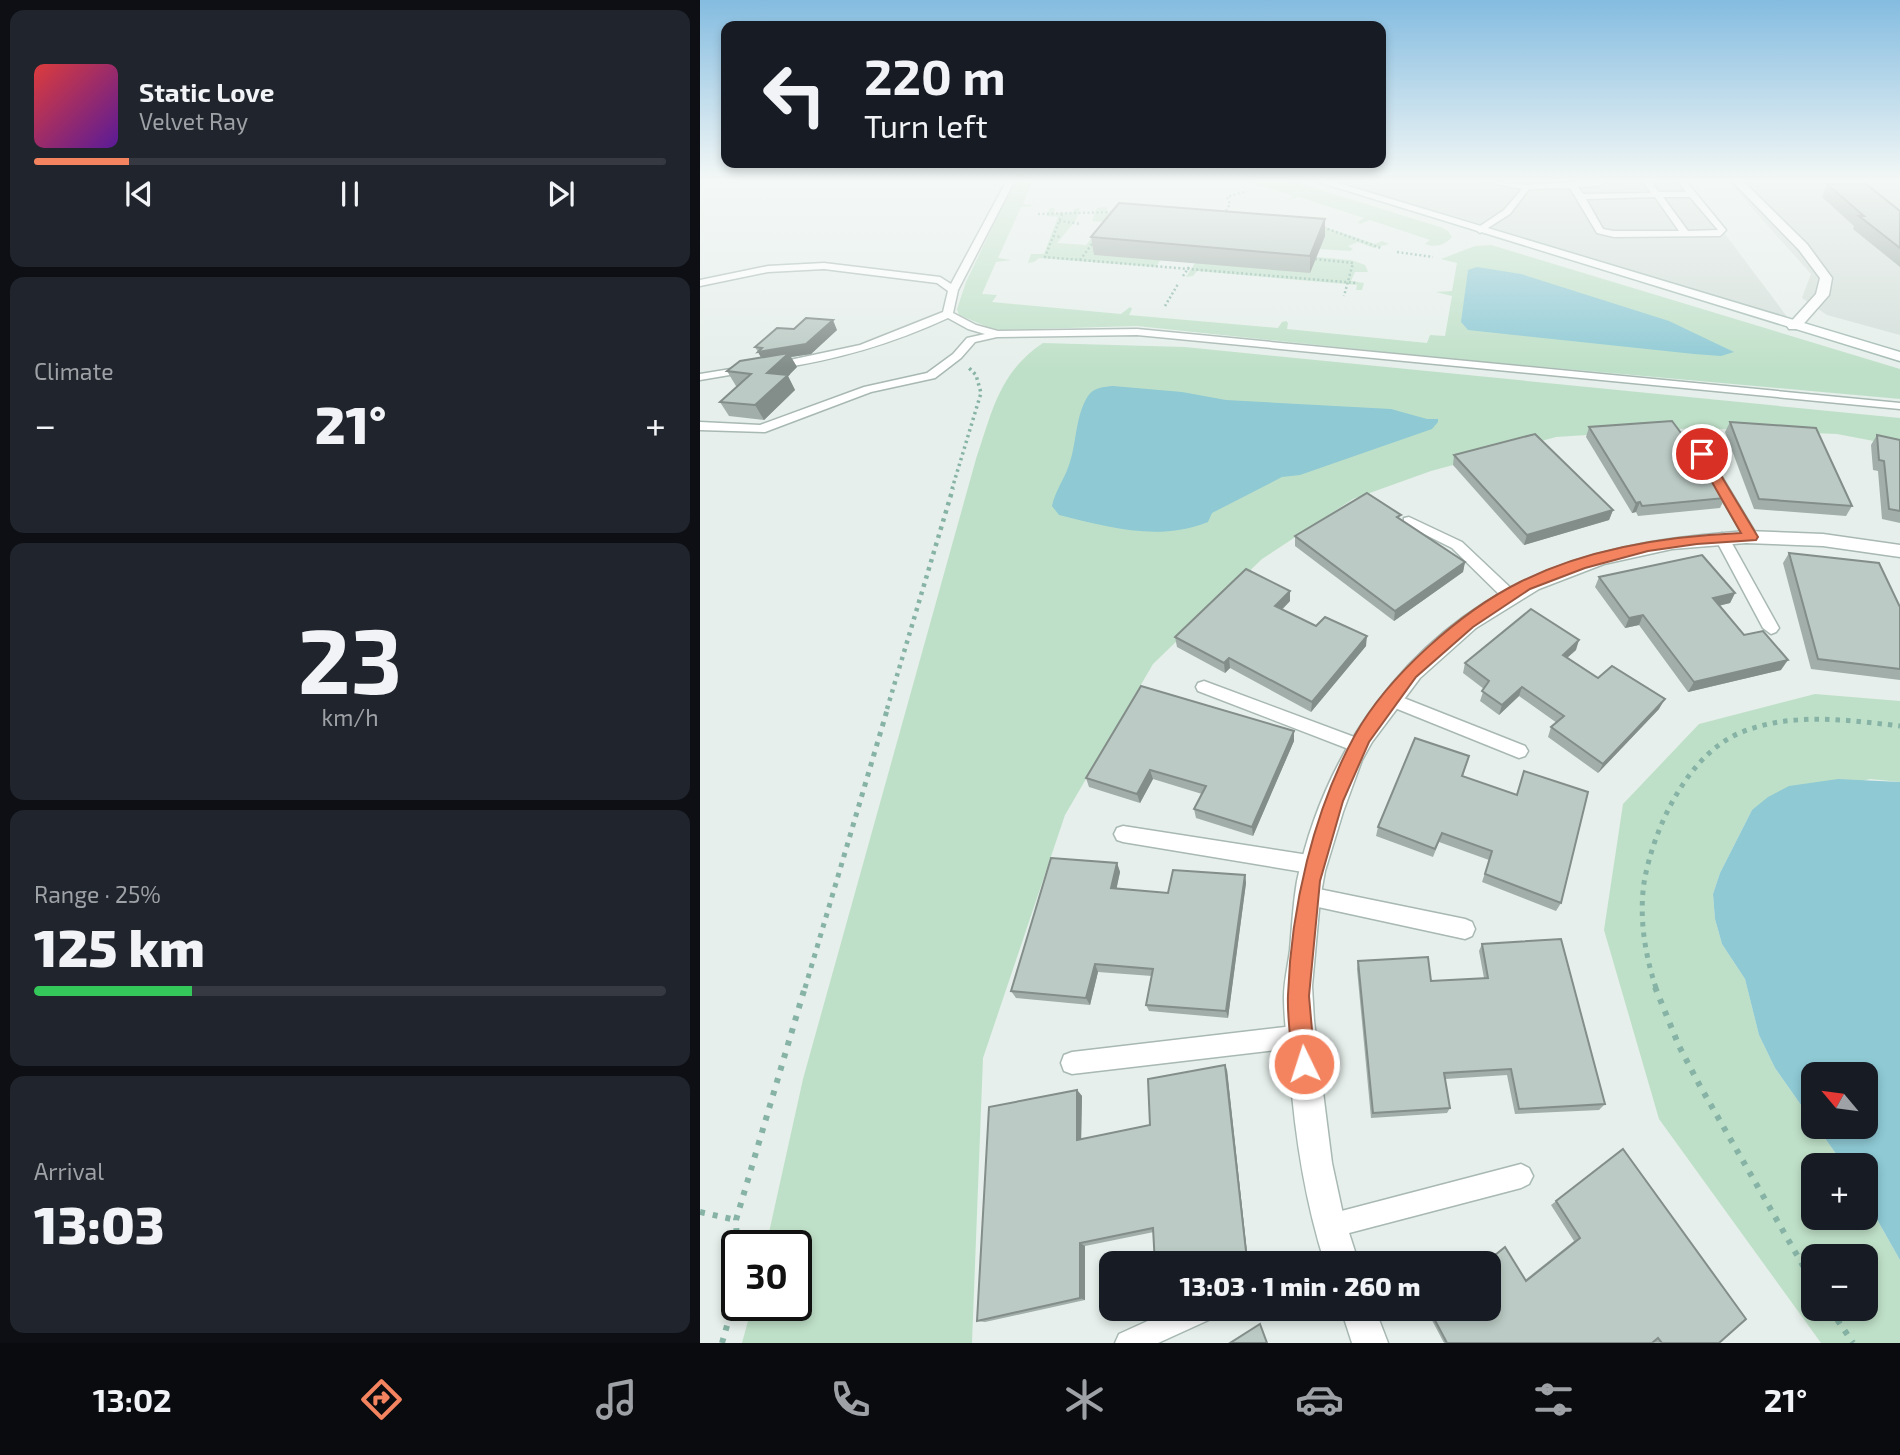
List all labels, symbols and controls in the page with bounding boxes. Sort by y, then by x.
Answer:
text: 220 m [864,46,1006,105]
icon: left [749,49,840,140]
text: Static Love [139,76,275,107]
text: Turn left [864,106,988,144]
text: Velvet Ray [139,107,248,135]
icon: previous [120,175,158,213]
icon: pause [331,175,369,213]
icon: next [542,175,580,213]
text: Climate [34,357,114,385]
text: 21° [315,392,386,454]
text: − [34,401,56,447]
text: + [645,401,666,447]
pin [1672,424,1732,484]
icon: arrive [1683,435,1721,473]
text: 23 [298,603,402,712]
text: km/h [321,703,379,731]
text: Range · 25% [34,880,161,908]
text: 125 km [34,915,205,977]
position arrow [1267,1027,1341,1101]
north arrow [1801,1062,1878,1139]
map controls [1801,1062,1878,1321]
button: + [1801,1153,1878,1230]
text: Arrival [34,1157,104,1185]
text: 13:03 [34,1192,165,1254]
speed limit sign: 30 [721,1230,812,1321]
button: − [1801,1244,1878,1321]
text: 13:03 · 1 min · 260 m [1180,1270,1420,1301]
icon: directions [357,1375,406,1424]
icon: music [592,1375,641,1424]
icon: phone [826,1375,875,1424]
icon: climate [1060,1375,1109,1424]
icon: car [1295,1375,1344,1424]
icon: filters [1529,1375,1578,1424]
text: 13:02 [93,1380,172,1418]
text: 21° [1764,1380,1807,1418]

